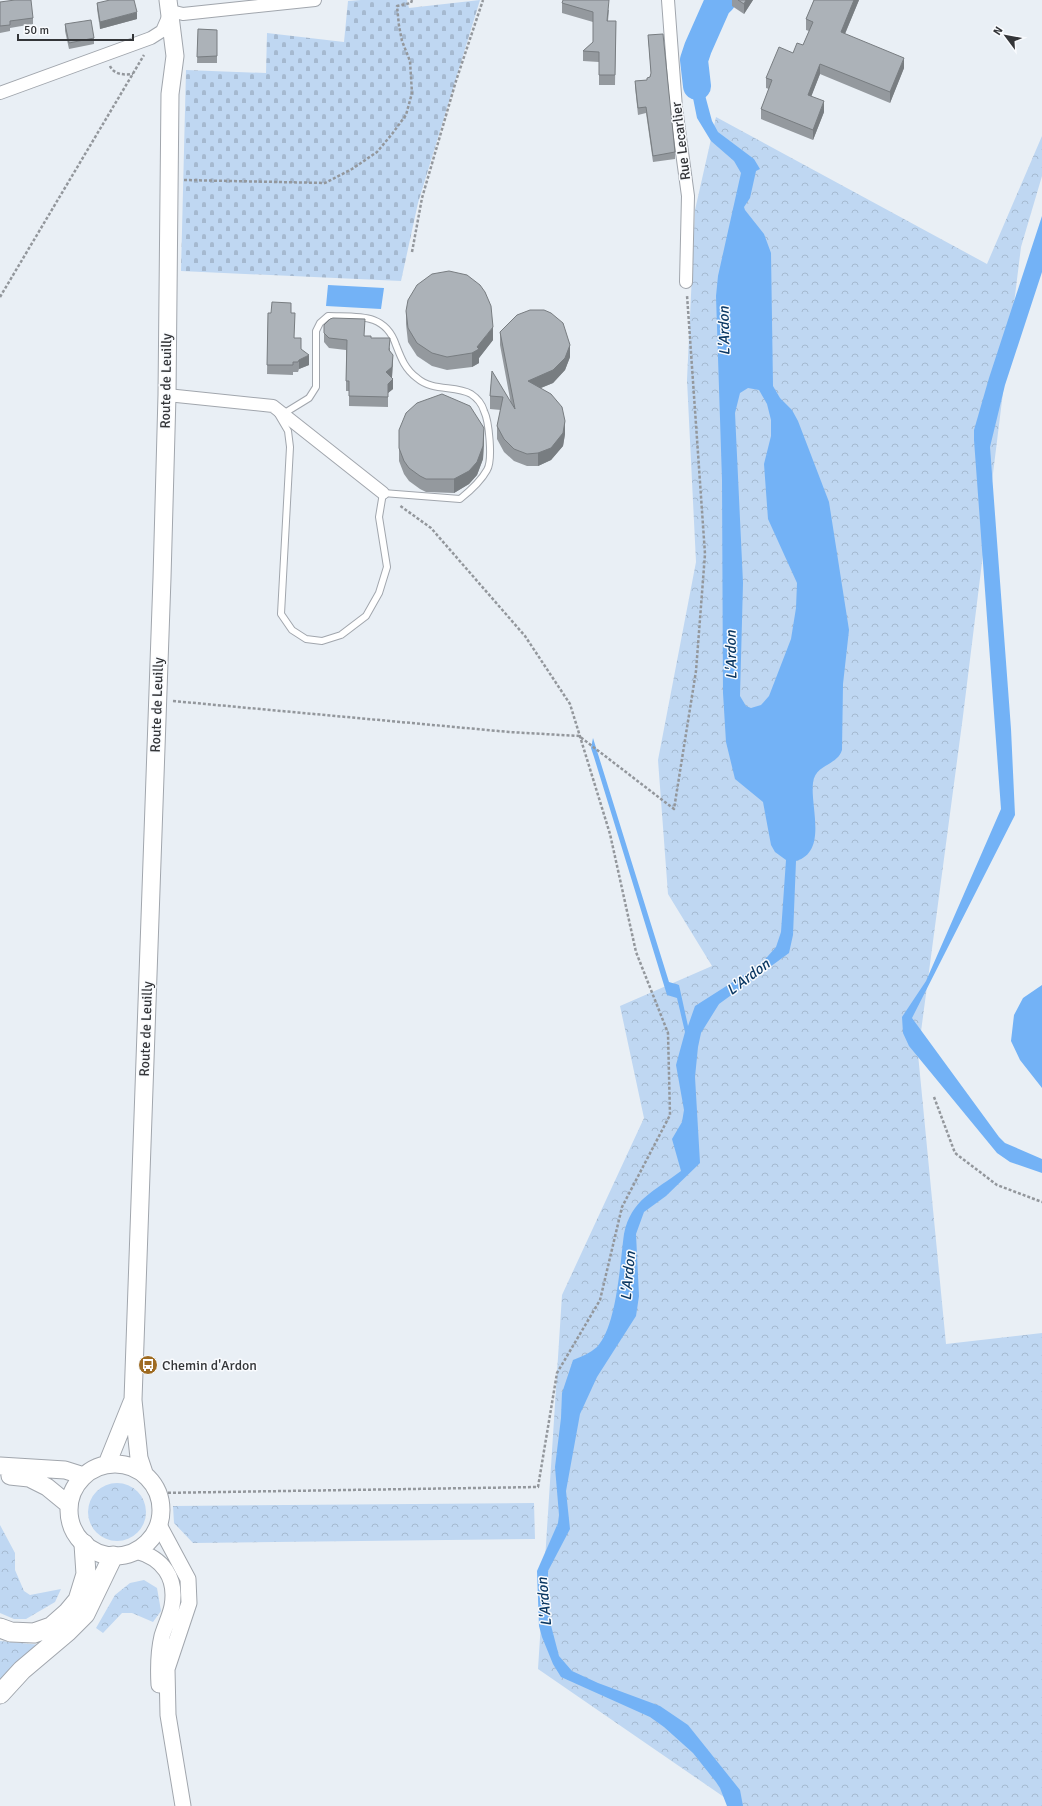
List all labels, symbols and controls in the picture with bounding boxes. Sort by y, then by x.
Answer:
scale bar [18,16,133,42]
north arrow [986,16,1026,56]
text: 50 m [24,23,49,38]
text: N [990,24,1005,38]
street label: Rue Lecarlier [668,100,694,181]
water label: L'Ardon [715,305,733,356]
street label: Route de Leuilly [157,333,175,429]
water label: L'Ardon [722,629,740,680]
street label: Route de Leuilly [147,657,167,753]
water label: L'Ardon [723,955,774,999]
street label: Route de Leuilly [136,981,156,1077]
water label: L'Ardon [617,1250,639,1301]
bus stop icon: Chemin d'Ardon [137,1354,159,1376]
place label: Chemin d'Ardon [162,1357,257,1374]
water label: L'Ardon [533,1576,555,1627]

